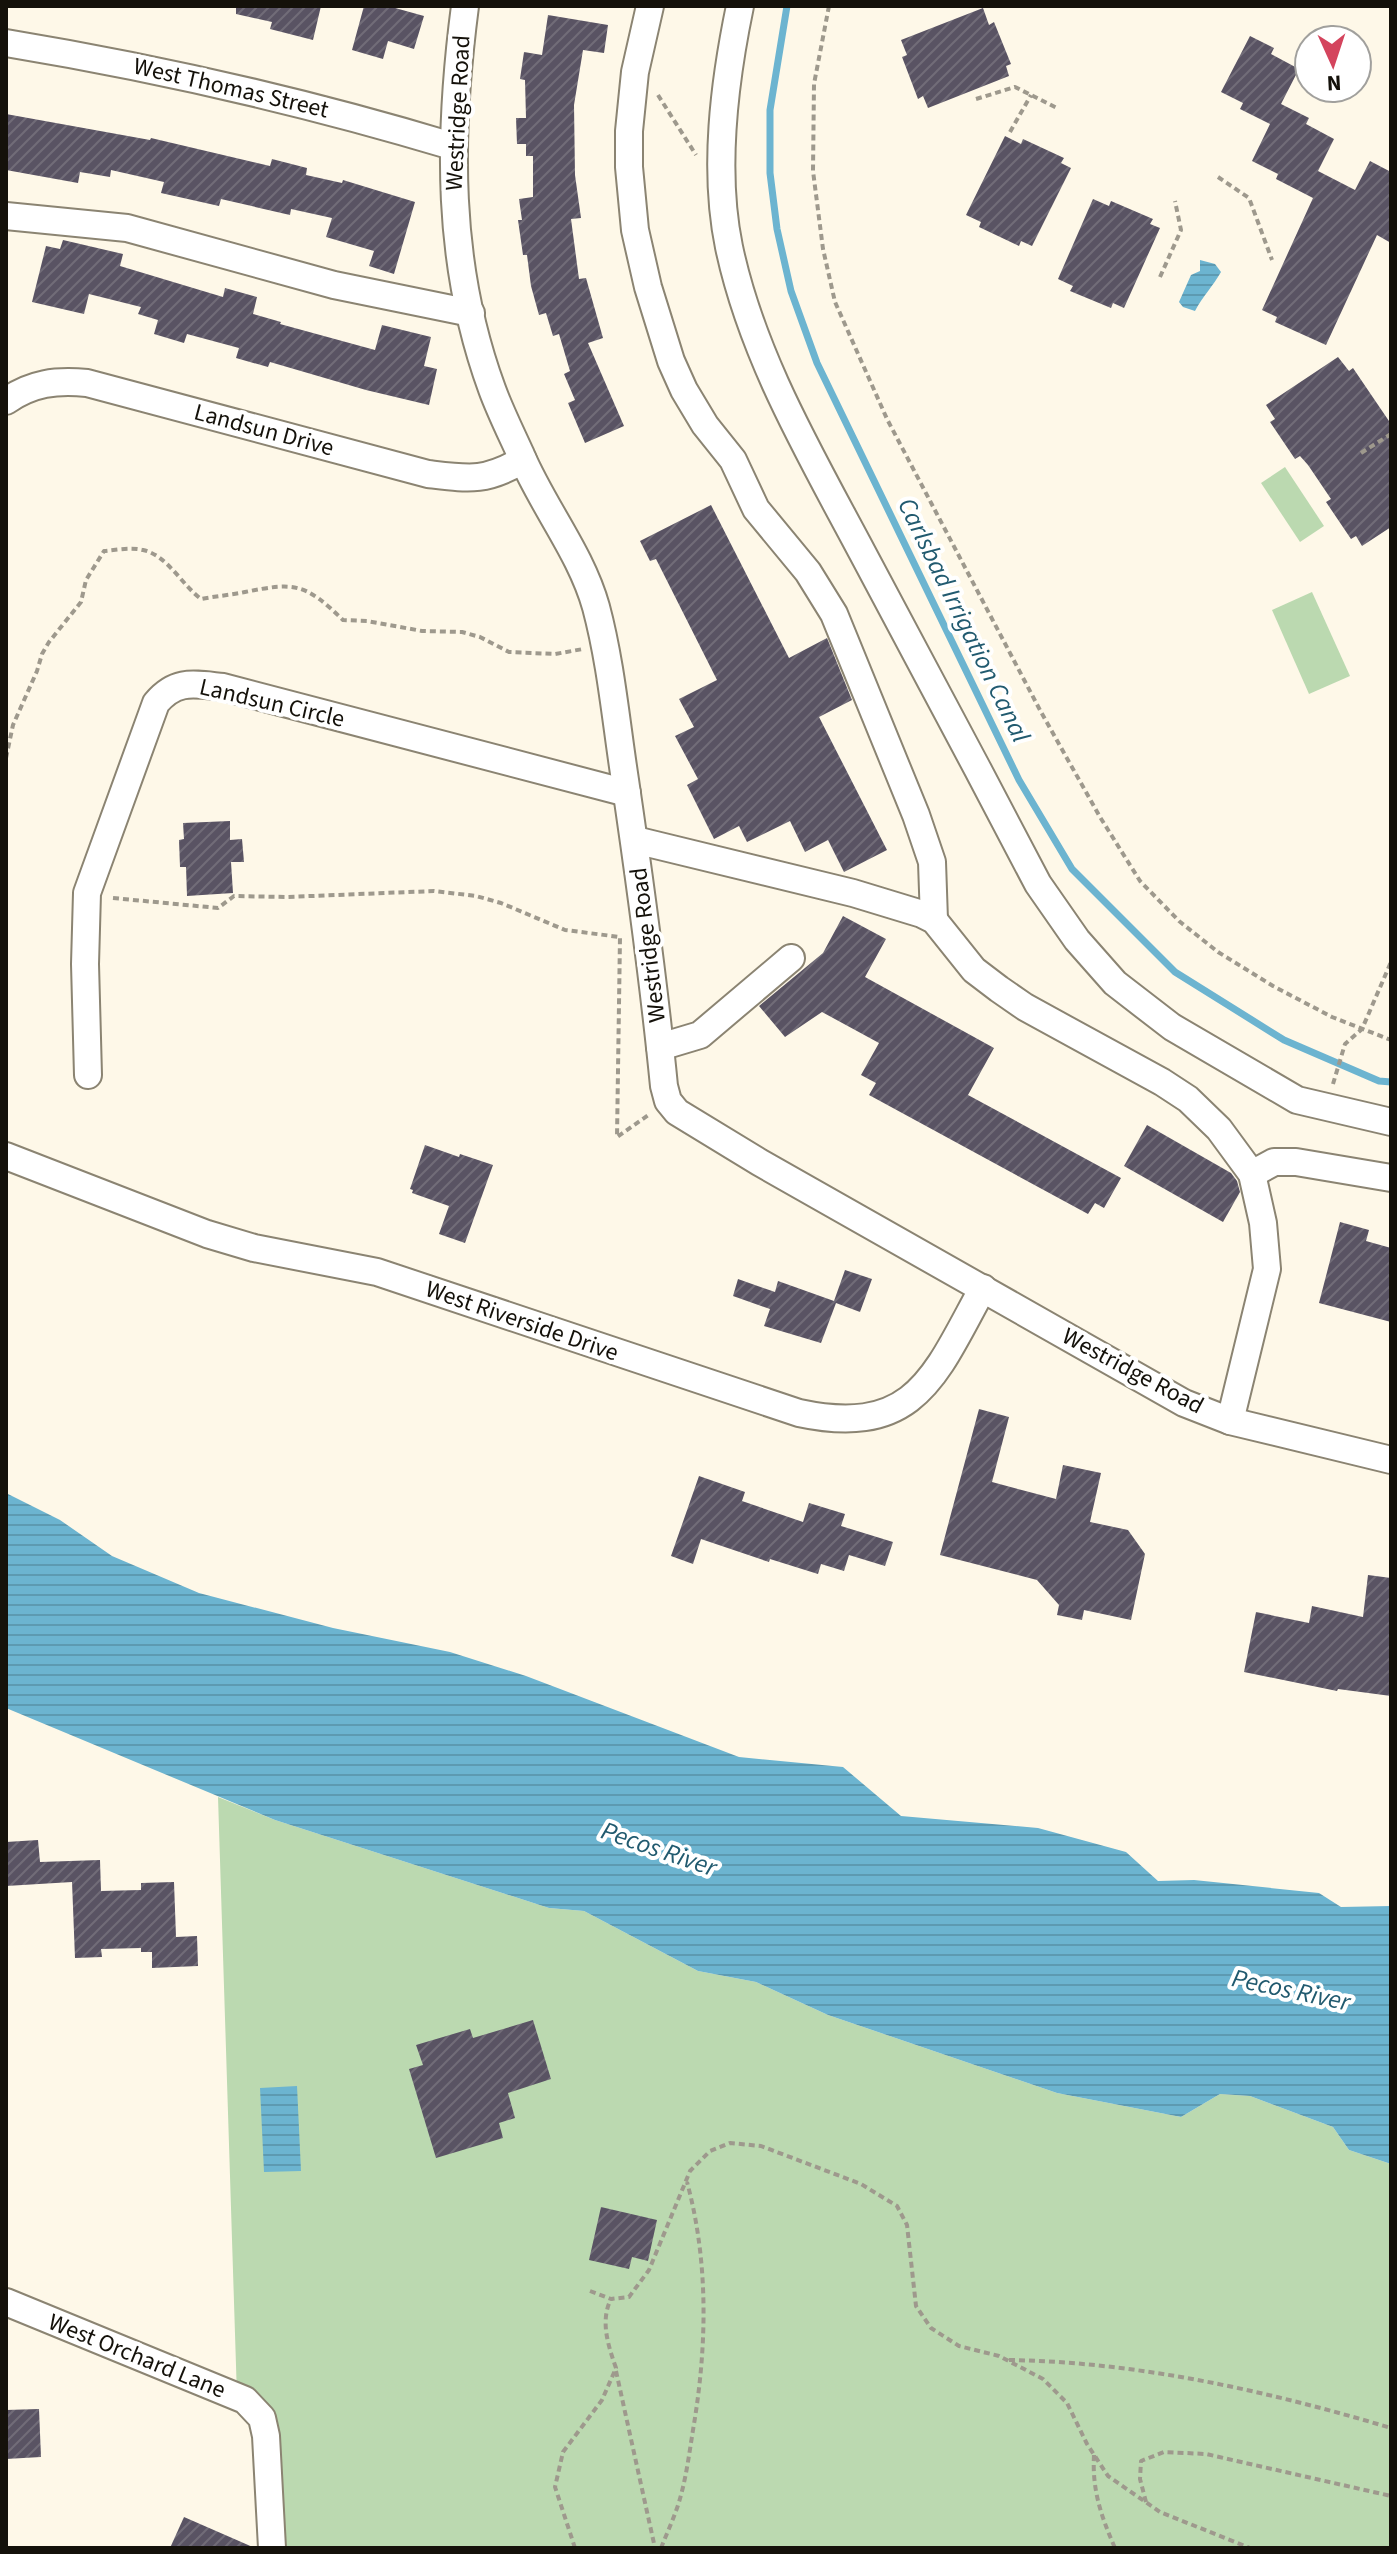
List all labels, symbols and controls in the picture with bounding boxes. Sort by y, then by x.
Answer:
north arrow [1293,24,1373,104]
street label: Westridge Road [436,34,480,192]
street label: West Thomas Street [130,49,332,127]
text: N [1326,67,1342,99]
street label: Landsun Drive [190,395,338,465]
water label: Carlsbad Irrigation Canal [889,491,1040,749]
street label: Landsun Circle [196,669,348,737]
street label: Westridge Road [621,865,675,1025]
street label: West Riverside Drive [421,1272,623,1370]
street label: Westridge Road [1056,1319,1210,1423]
water label: Pecos River [596,1812,723,1886]
water label: Pecos River [1229,1959,1355,2021]
street label: West Orchard Lane [43,2304,231,2408]

